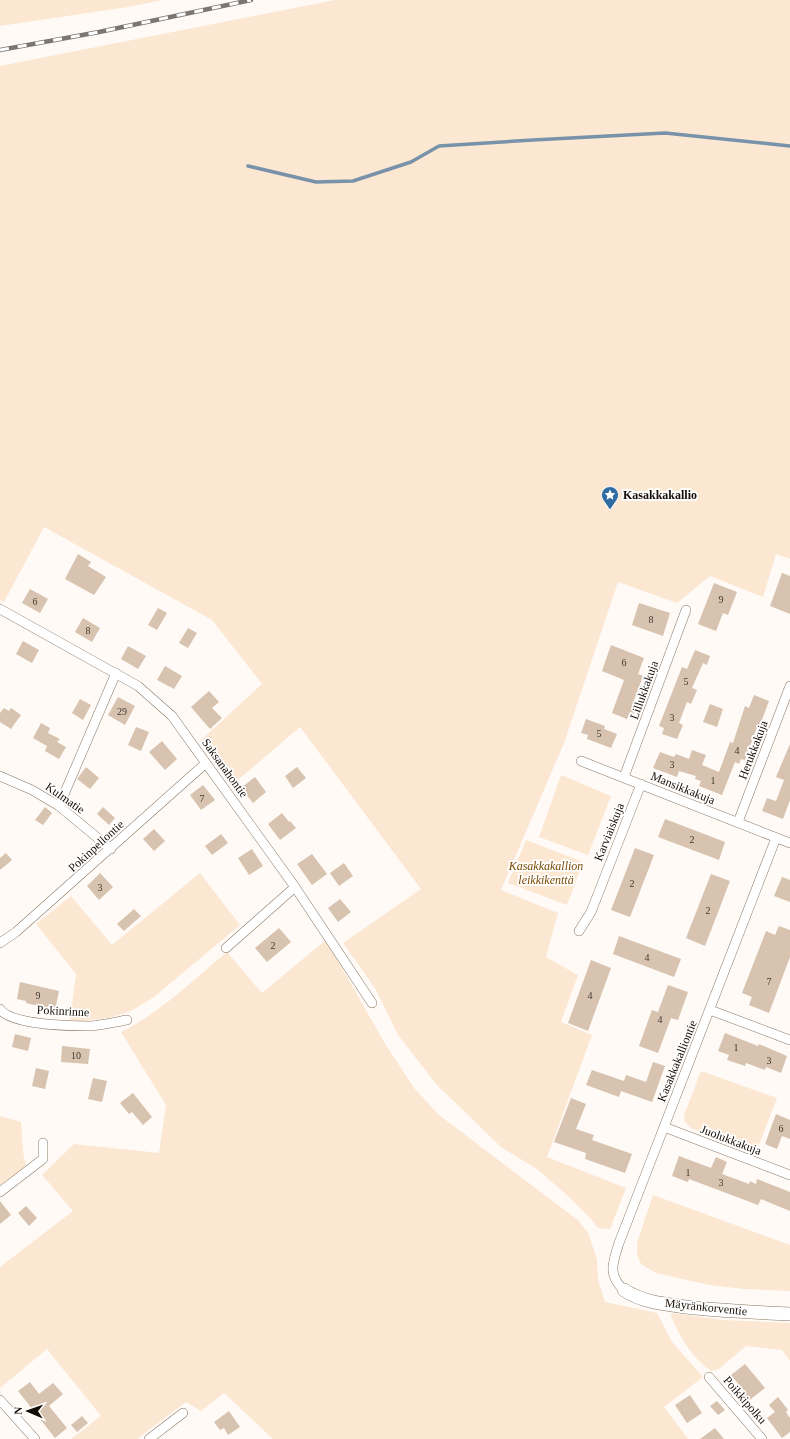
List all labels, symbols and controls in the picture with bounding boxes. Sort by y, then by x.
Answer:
place icon: Kasakkakallio [600,485,620,510]
place label: Kasakkakallio [623,488,697,502]
house number: 9 [719,594,724,605]
house number: 6 [33,596,38,607]
house number: 8 [649,614,654,625]
house number: 8 [86,625,91,636]
house number: 6 [622,657,627,668]
street label: Lillukkakuja [627,658,661,721]
house number: 5 [684,676,689,687]
house number: 29 [117,706,127,717]
house number: 3 [670,712,675,723]
street label: Herukkakuja [735,718,771,781]
house number: 5 [597,728,602,739]
street label: Saksanahontie [199,736,251,800]
house number: 4 [735,745,740,756]
house number: 3 [670,759,675,770]
street label: Mansikkakuja [649,769,718,807]
house number: 1 [711,775,716,786]
street label: Kulmatie [43,779,87,817]
house number: 7 [200,793,205,804]
street label: Karviaiskuja [591,800,627,863]
street label: Pokinpellontie [65,817,127,875]
house number: 2 [690,834,695,845]
park label: Kasakkakallion leikkikenttä [508,859,583,887]
house number: 2 [630,878,635,889]
house number: 3 [98,882,103,893]
house number: 2 [706,905,711,916]
house number: 2 [271,940,276,951]
house number: 4 [645,952,650,963]
house number: 7 [767,976,772,987]
house number: 9 [36,990,41,1001]
house number: 4 [588,990,593,1001]
street label: Pokinrinne [36,1003,90,1019]
house number: 4 [658,1014,663,1025]
street label: Kasakkakalliontie [654,1018,700,1104]
house number: 1 [734,1042,739,1053]
house number: 10 [71,1050,81,1061]
house number: 3 [767,1055,772,1066]
street label: Juolukkakuja [699,1122,764,1158]
house number: 6 [779,1123,784,1134]
house number: 1 [686,1167,691,1178]
house number: 3 [719,1177,724,1188]
street label: Mäyränkorventie [664,1296,748,1318]
street label: Poikkipolku [720,1373,770,1427]
north arrow [8,1391,48,1431]
text: N [12,1406,24,1415]

